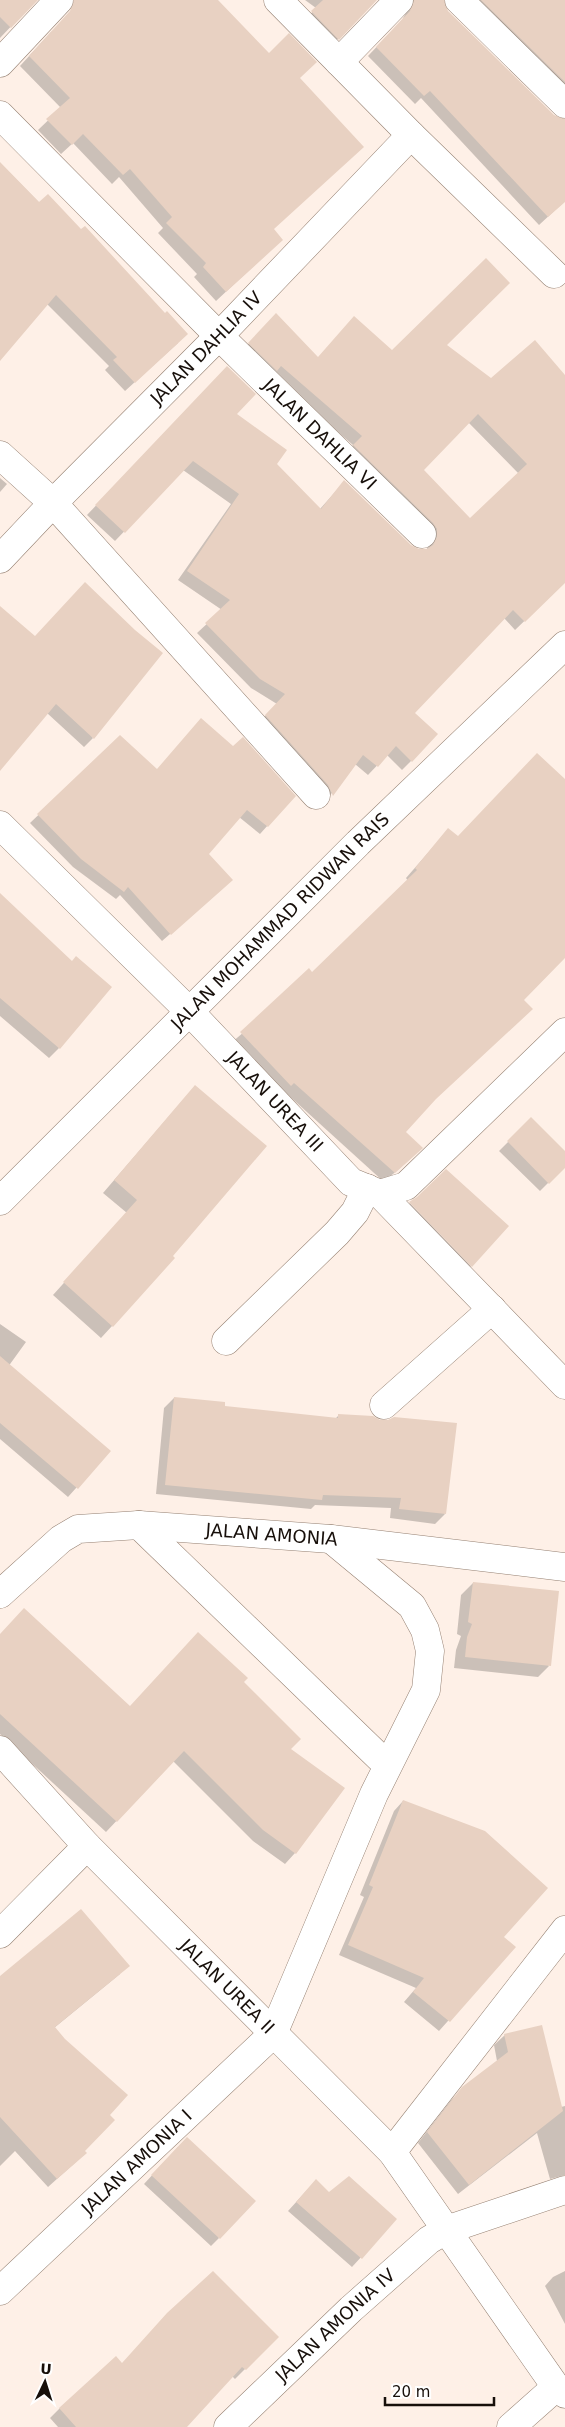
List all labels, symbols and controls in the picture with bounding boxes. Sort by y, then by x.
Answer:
street label: JALAN DAHLIA IV [145,286,266,409]
street label: JALAN DAHLIA VI [259,373,381,494]
street label: JALAN MOHAMMAD RIDWAN RAIS [166,808,393,1034]
street label: JALAN UREA III [222,1046,328,1156]
street label: JALAN AMONIA [204,1519,340,1550]
street label: JALAN UREA II [175,1934,279,2038]
street label: JALAN AMONIA I [76,2105,196,2219]
street label: JALAN AMONIA IV [270,2264,400,2386]
north arrow [20,2357,70,2407]
text: U [40,2361,52,2377]
scale bar [385,2374,494,2406]
text: 20 m [392,2383,430,2401]

